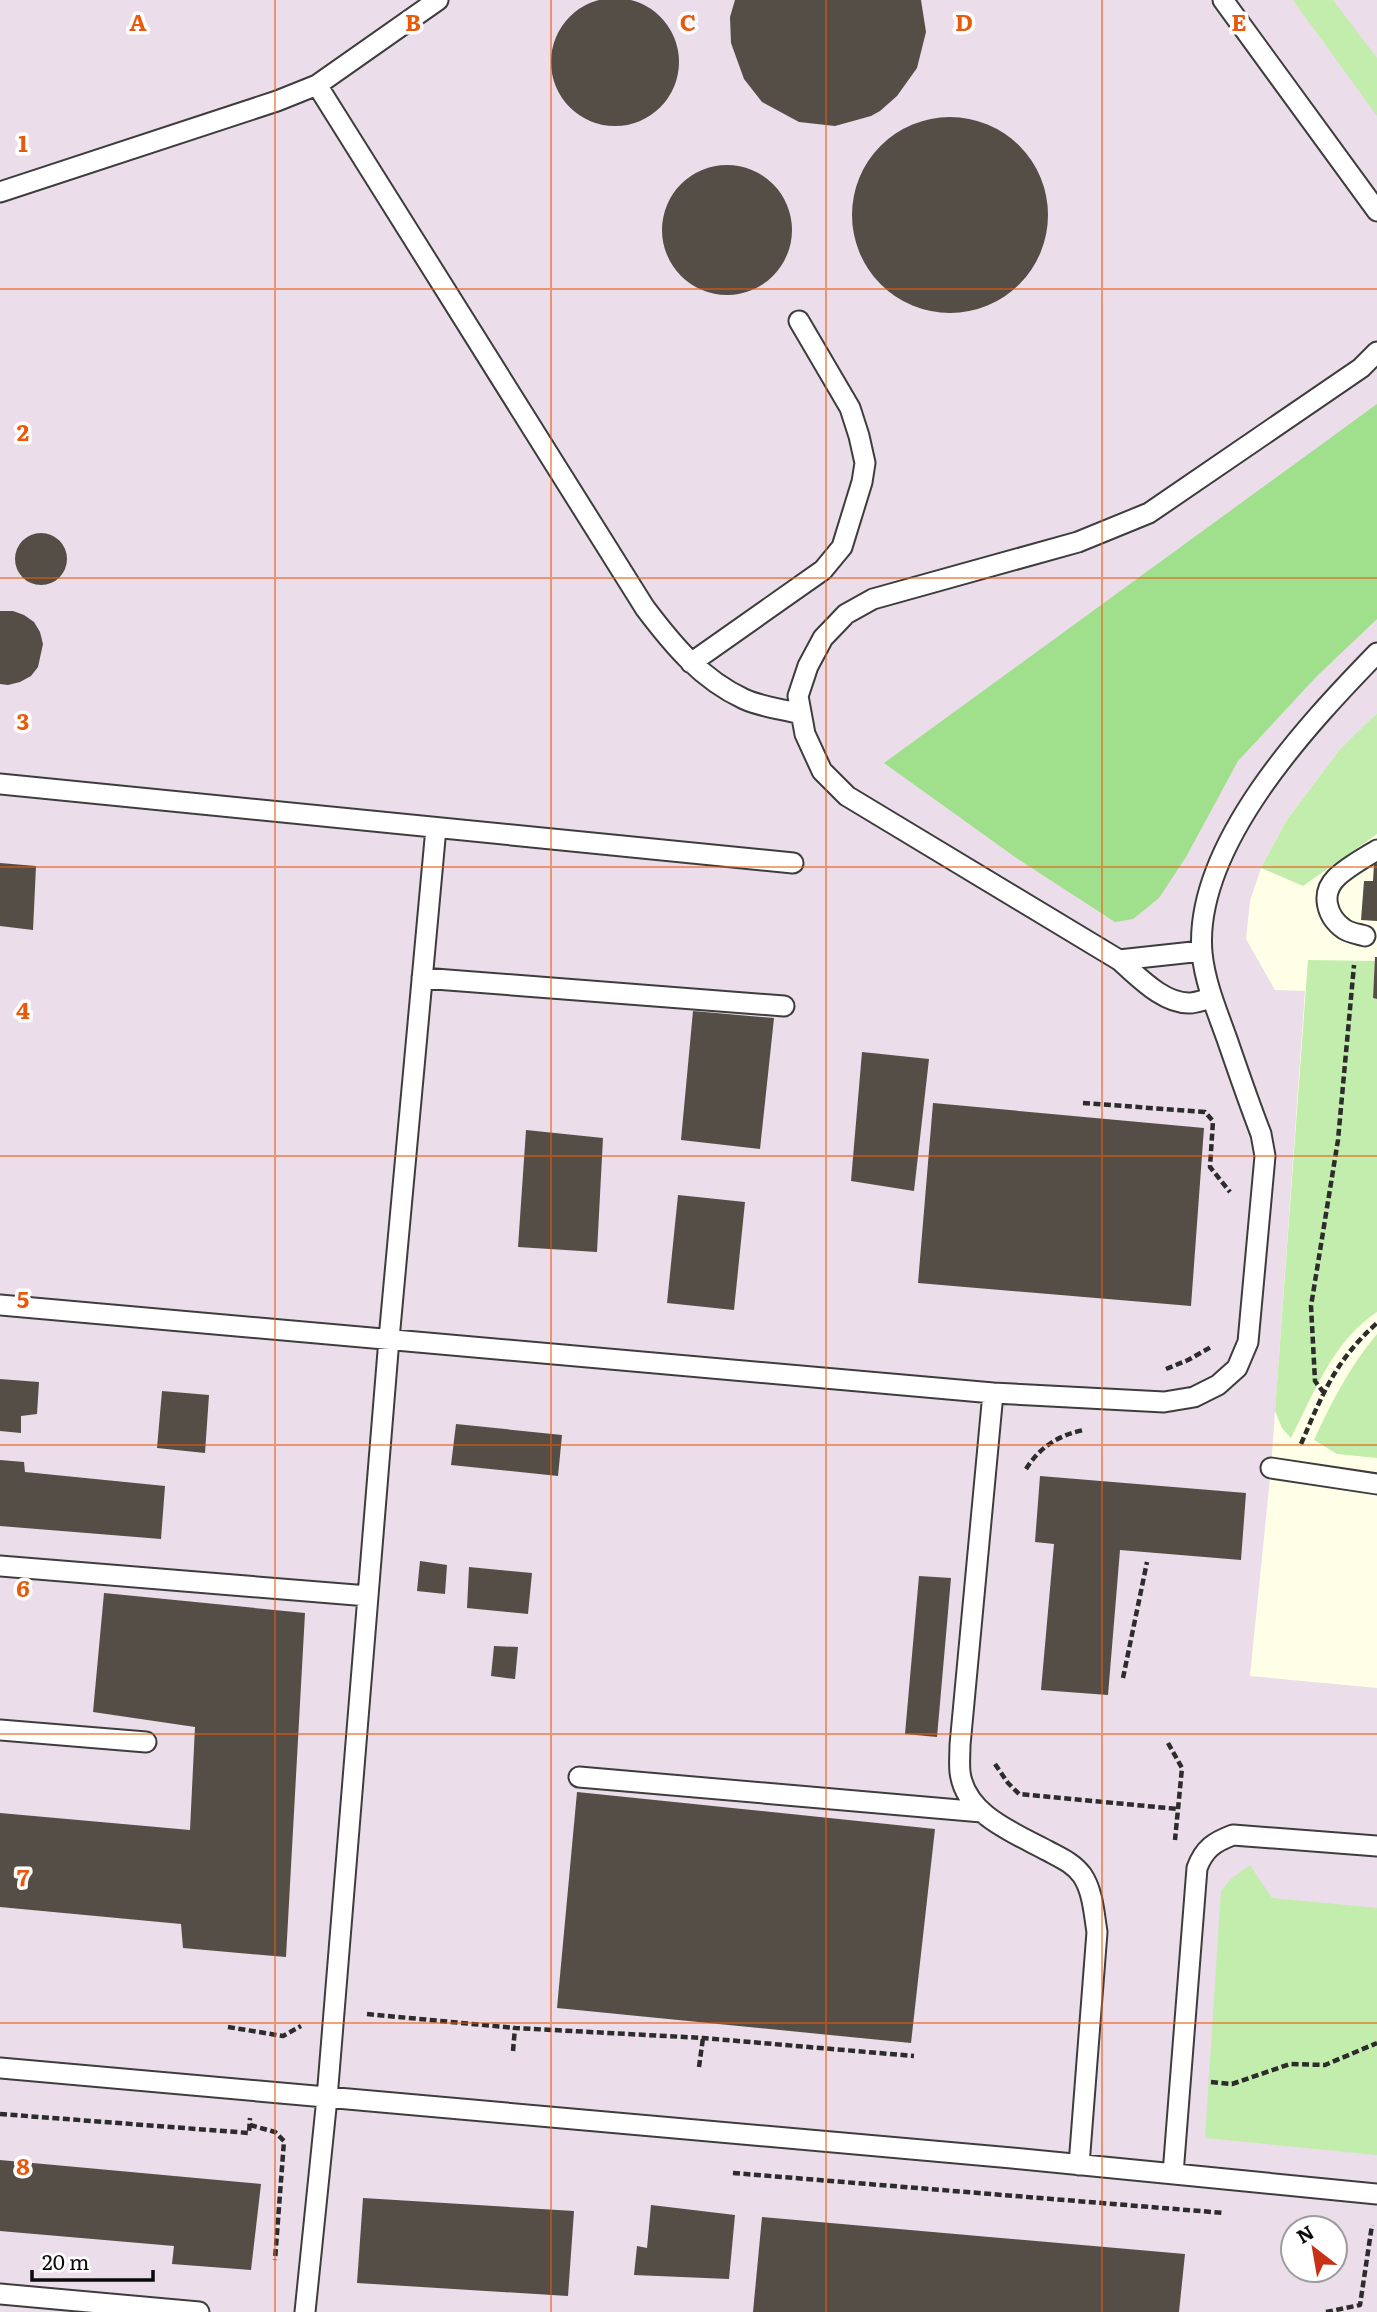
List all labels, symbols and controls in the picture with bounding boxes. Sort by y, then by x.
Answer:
text: A [129,4,147,38]
text: B [405,4,421,38]
text: C [680,4,696,38]
text: D [955,4,973,38]
text: E [1231,4,1247,38]
text: 1 [18,125,28,159]
text: 2 [17,414,29,448]
text: 3 [17,703,29,737]
text: 4 [16,992,30,1026]
text: 5 [17,1281,29,1315]
text: 6 [16,1570,30,1604]
text: 7 [17,1859,30,1893]
text: 8 [16,2148,30,2182]
north arrow [1279,2214,1349,2284]
text: N [1291,2217,1319,2250]
scale bar [32,2238,152,2282]
text: 20 m [42,2245,89,2276]

